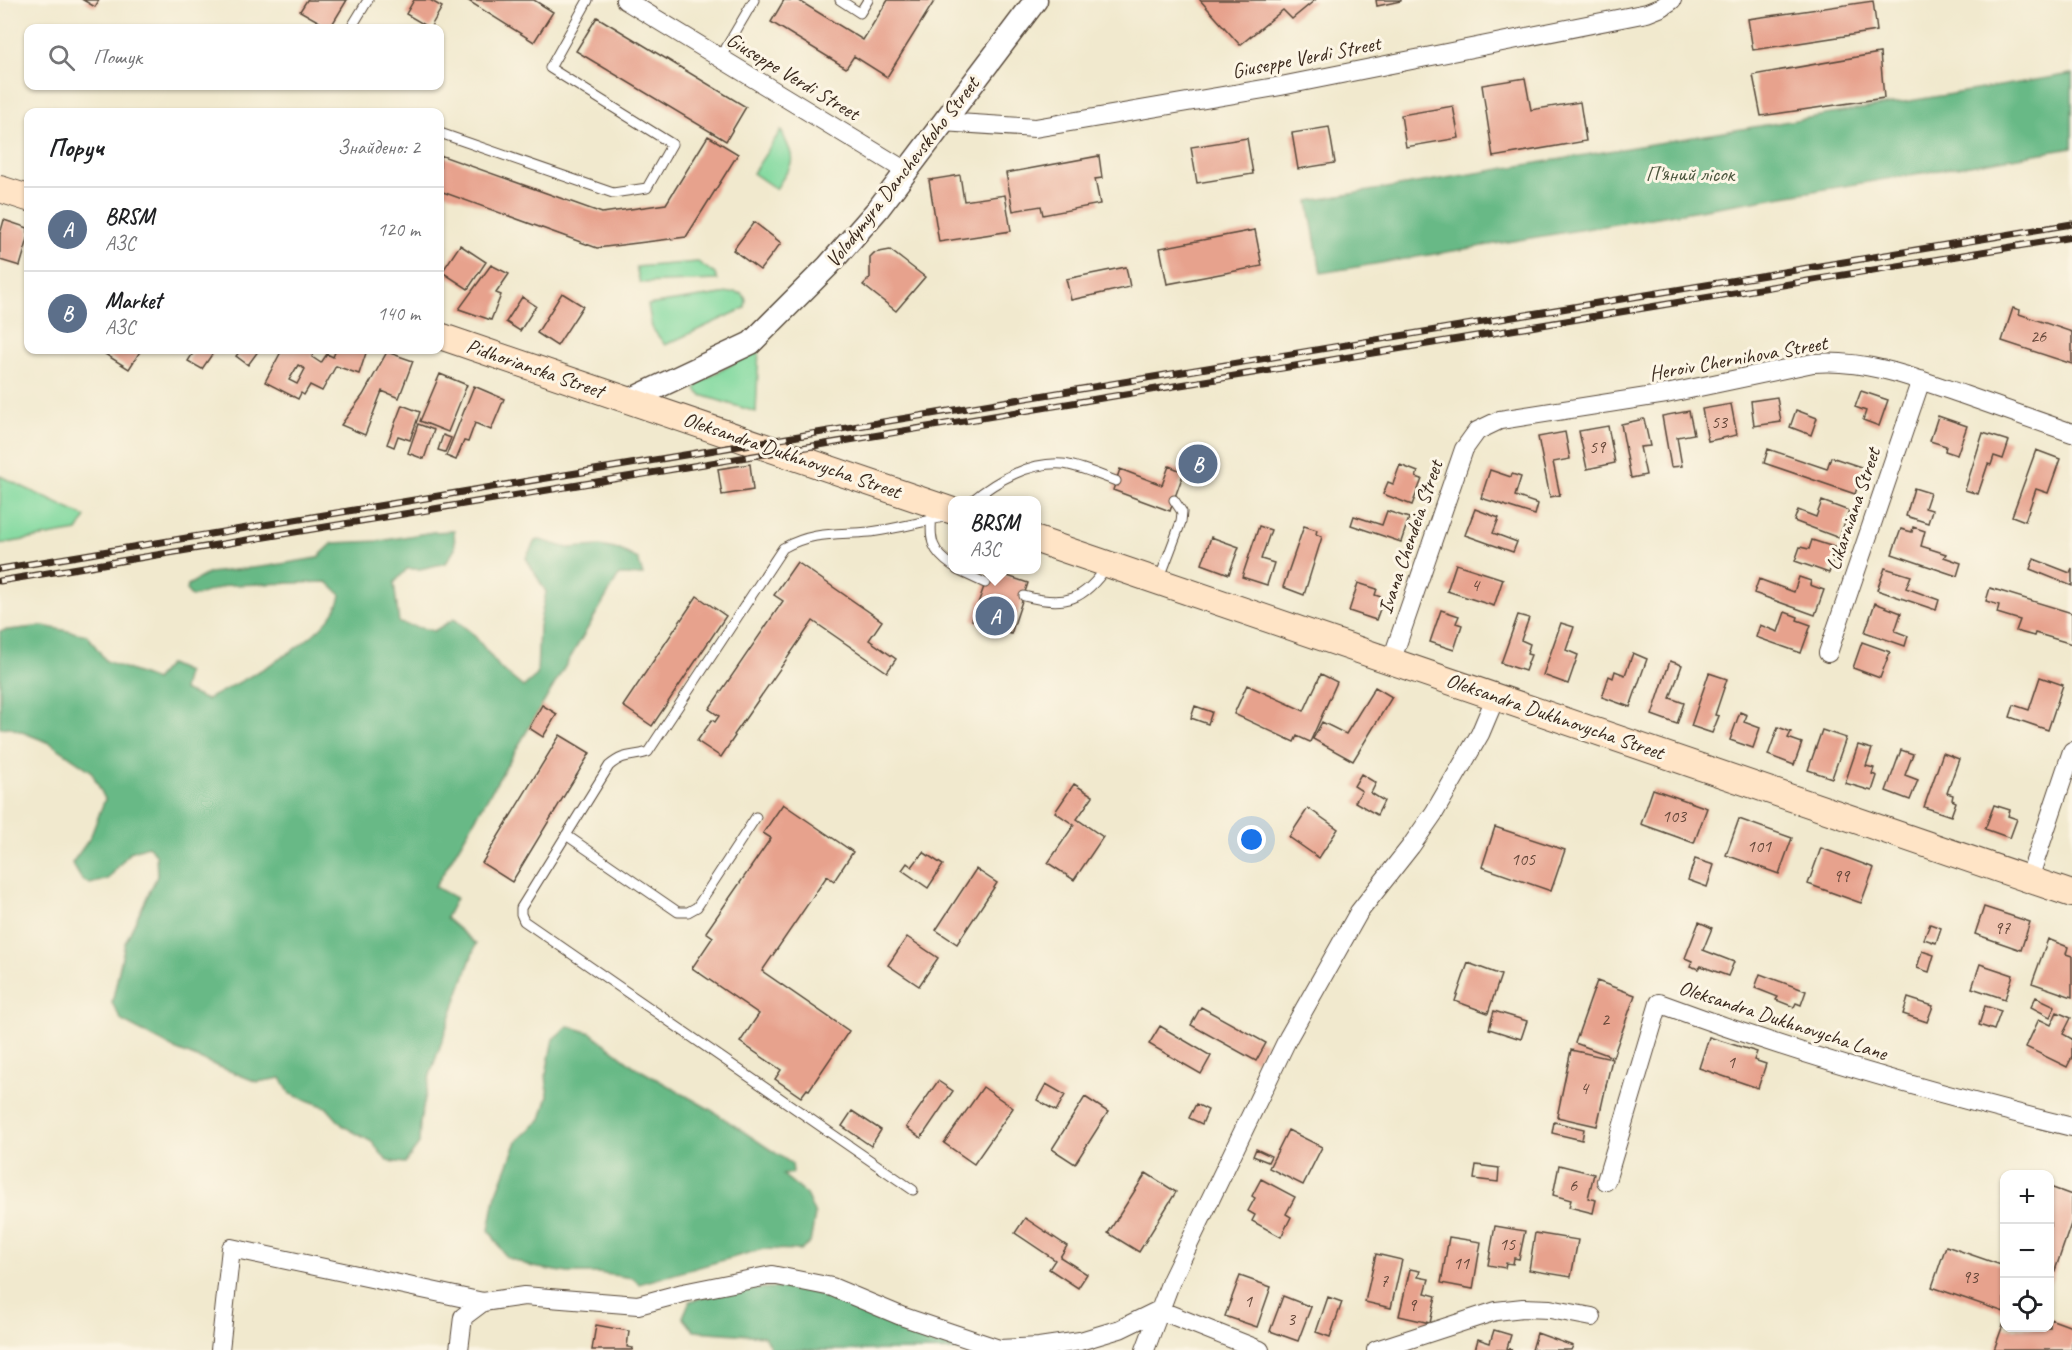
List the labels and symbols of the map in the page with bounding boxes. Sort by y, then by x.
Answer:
street label: Giuseppe Verdi Street [722,26,866,127]
street label: Giuseppe Verdi Street [1230,29,1384,84]
street label: Volodymyra Danchevskoho Street [819,70,986,273]
park label: П'яний лісок [1646,161,1737,187]
house number: 26 [2030,325,2047,347]
street label: Heroiv Chernihova Street [1647,329,1831,386]
street label: Pidhorianska Street [463,332,610,405]
street label: Oleksandra Dukhnovycha Street [680,406,906,505]
house number: 53 [1711,411,1729,433]
house number: 59 [1589,436,1607,458]
pin: B [1178,442,1218,486]
street label: Likarniana Street [1820,443,1887,574]
street label: Ivana Chendeia Street [1372,455,1449,617]
house number: 4 [1471,574,1481,596]
pin: A [976,594,1014,638]
street label: Oleksandra Dukhnovycha Street [1443,667,1669,766]
house number: 103 [1662,805,1688,827]
your location [1237,825,1266,854]
house number: 101 [1747,835,1772,857]
house number: 105 [1511,848,1536,870]
house number: 99 [1833,865,1851,887]
house number: 97 [1994,917,2011,939]
street label: Oleksandra Dukhnovycha Lane [1676,974,1891,1066]
house number: 2 [1601,1008,1611,1030]
house number: 1 [1727,1051,1736,1073]
house number: 4 [1580,1077,1590,1099]
house number: 6 [1569,1174,1578,1196]
house number: 15 [1499,1233,1516,1255]
house number: 11 [1453,1252,1470,1274]
house number: 93 [1962,1266,1980,1288]
house number: 7 [1380,1270,1389,1292]
house number: 1 [1244,1290,1253,1312]
house number: 9 [1408,1294,1418,1316]
house number: 3 [1287,1308,1297,1330]

